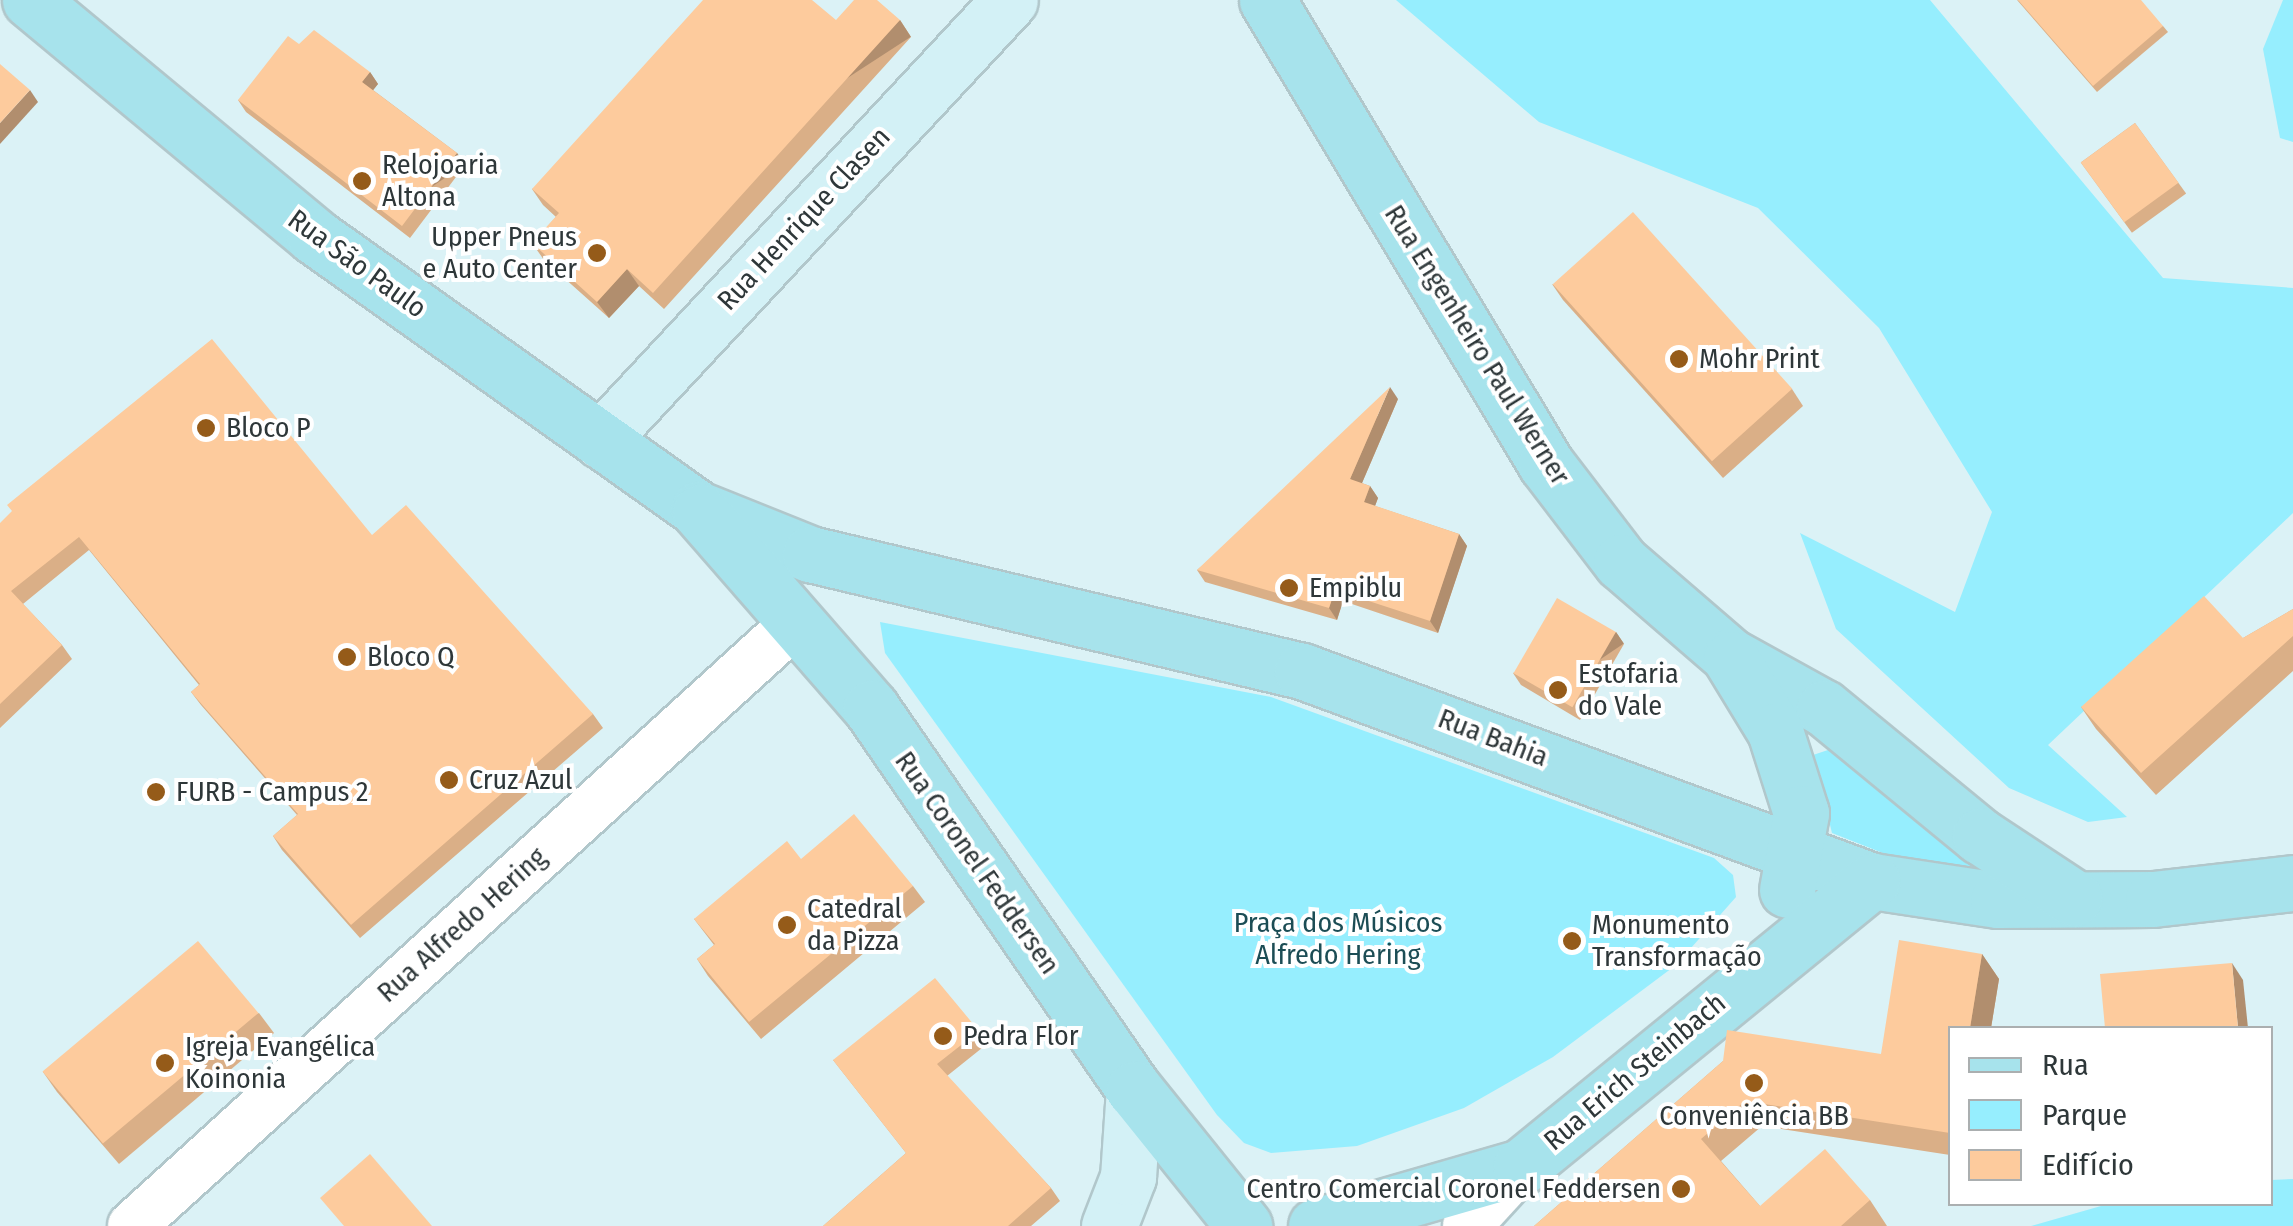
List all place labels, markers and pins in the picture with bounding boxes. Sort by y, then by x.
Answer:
place label: Relojoaria Altona [382,148,498,214]
marker: Relojoaria Altona [351,170,373,192]
place label: Upper Pneus e Auto Center [423,220,577,286]
marker: Upper Pneus e Auto Center [586,242,608,264]
place label: Mohr Print [1699,342,1820,376]
marker: Mohr Print [1668,348,1690,370]
place label: Bloco P [226,411,311,445]
marker: Bloco P [195,417,217,439]
place label: Empiblu [1309,571,1402,605]
marker: Empiblu [1278,577,1300,599]
place label: Bloco Q [367,640,455,674]
marker: Bloco Q [336,646,358,668]
place label: Estofaria do Vale [1578,657,1679,723]
marker: Estofaria do Vale [1547,679,1569,701]
place label: Cruz Azul [469,763,572,797]
marker: Cruz Azul [438,769,460,791]
place label: FURB - Campus 2 [176,775,368,809]
marker: FURB - Campus 2 [145,781,167,803]
place label: Catedral da Pizza [807,892,902,958]
place label: Monumento Transformação [1592,908,1762,974]
marker: Catedral da Pizza [776,914,798,936]
marker: Monumento Transformação [1561,930,1583,952]
place label: Pedra Flor [963,1019,1079,1053]
marker: Pedra Flor [932,1025,954,1047]
place label: Igreja Evangélica Koinonia [185,1030,375,1096]
marker: Igreja Evangélica Koinonia [154,1052,176,1074]
marker: Conveniência BB [1743,1072,1765,1094]
place label: Conveniência BB [1659,1099,1849,1133]
place label: Centro Comercial Coronel Feddersen [1247,1172,1661,1206]
marker: Centro Comercial Coronel Feddersen [1670,1178,1692,1200]

